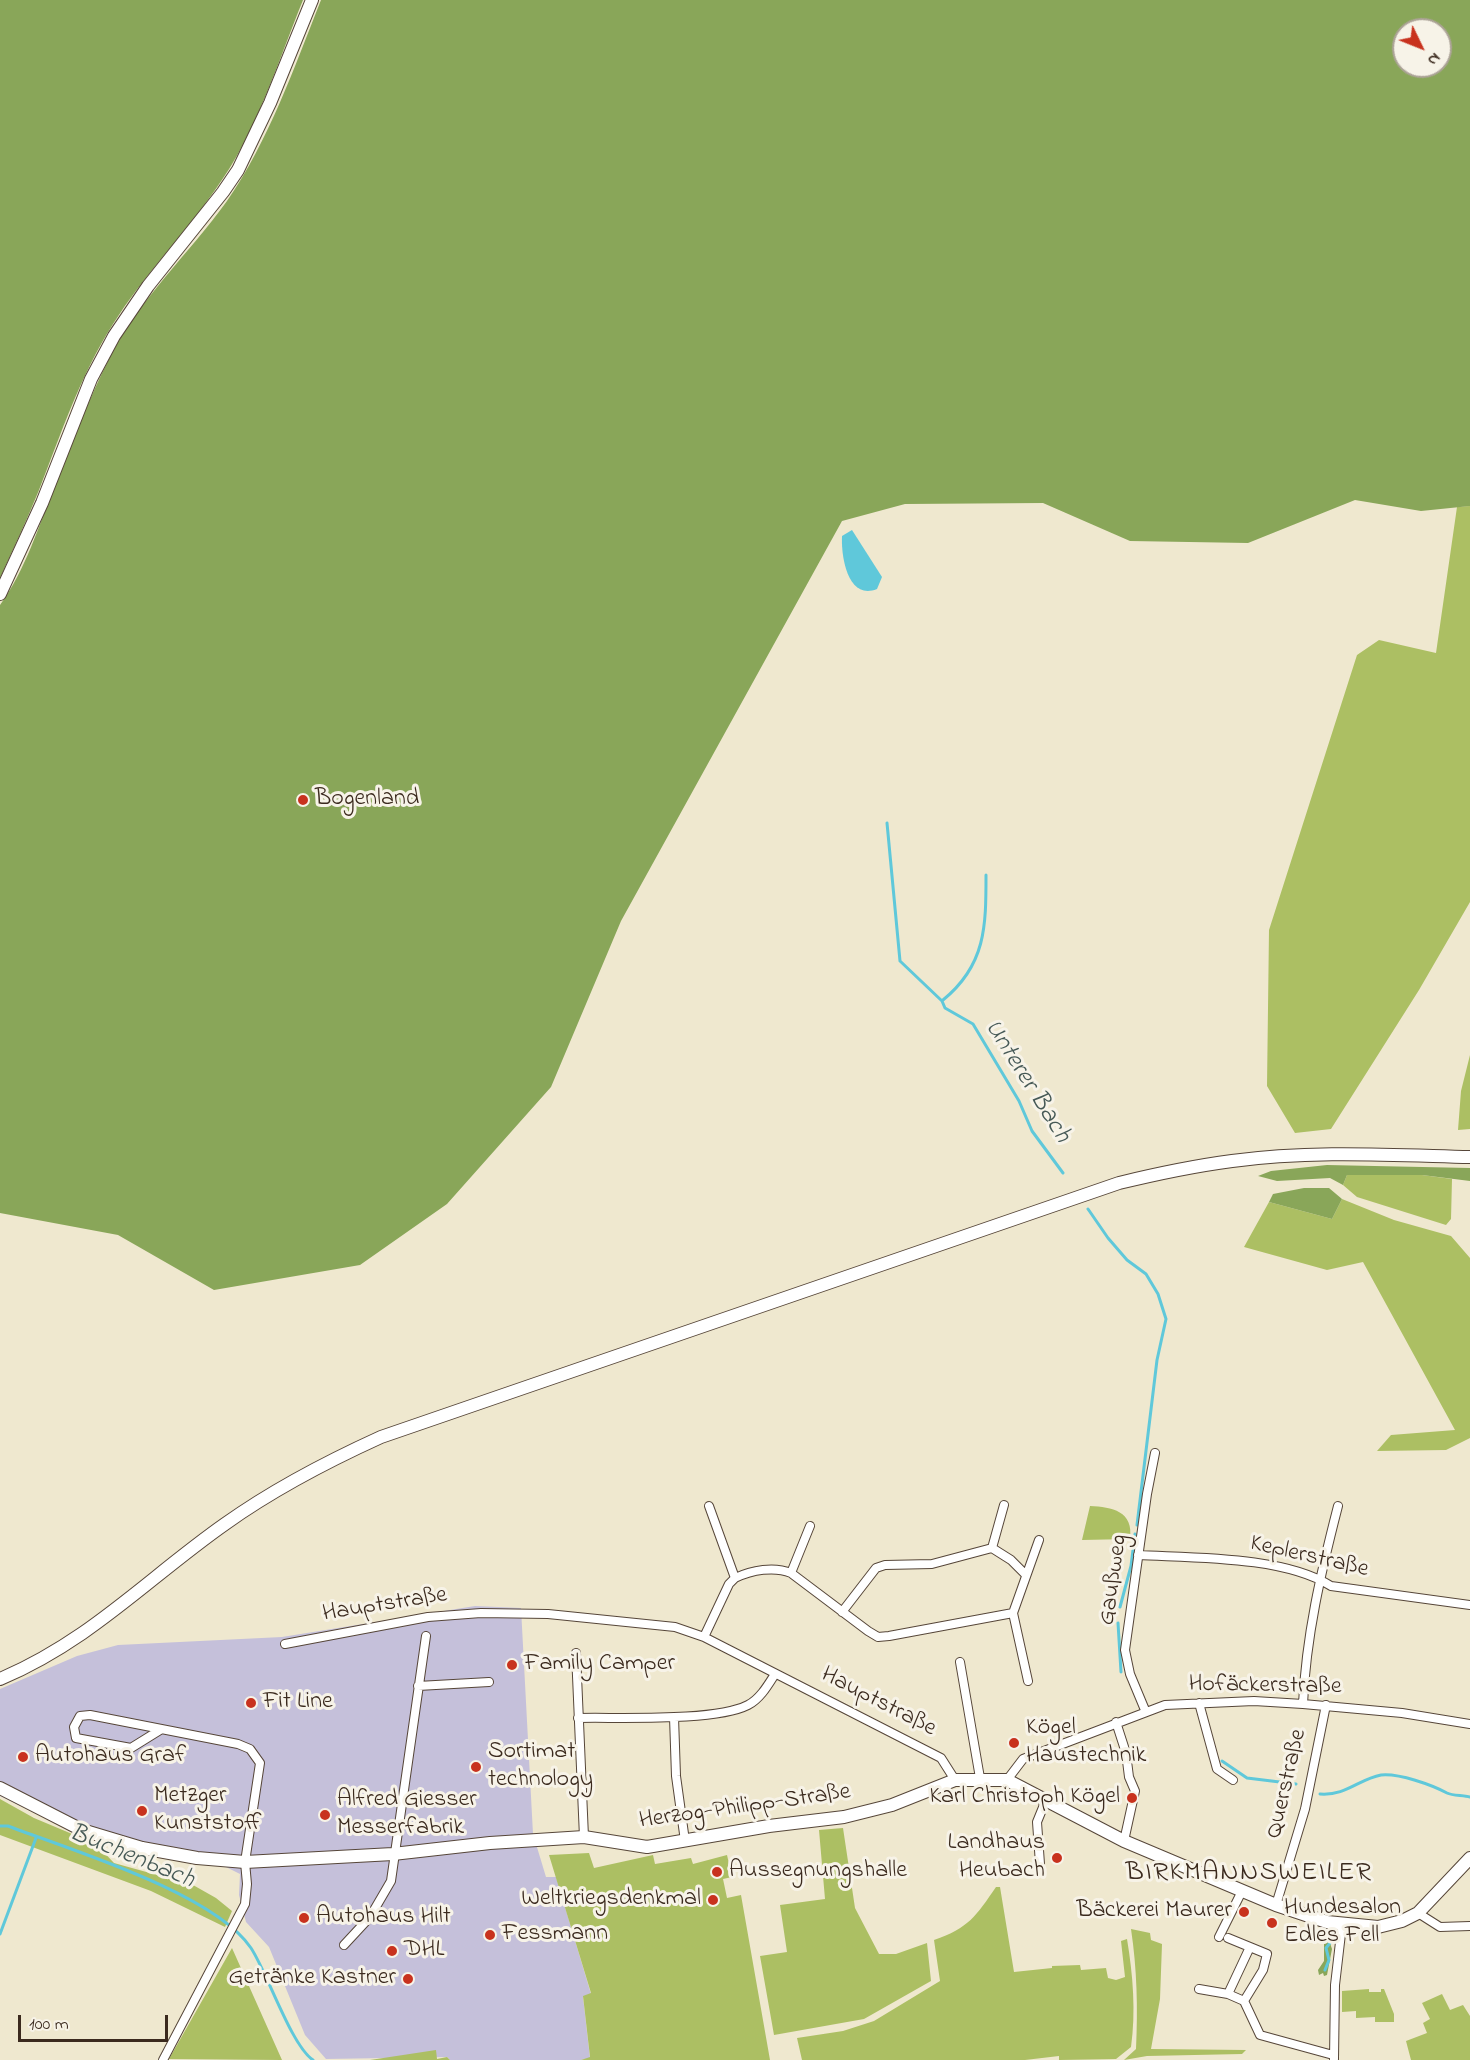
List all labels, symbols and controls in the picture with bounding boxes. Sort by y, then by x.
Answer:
north arrow [1392,18,1452,78]
text: N [1421,47,1446,71]
place label: Bogenland [315,786,419,814]
marker: Bogenland [296,793,310,807]
water label: Unterer Bach [976,1015,1076,1149]
street label: Keplerstraße [1247,1530,1371,1586]
street label: Gaußweg [1094,1533,1136,1627]
street label: Hauptstraße [321,1582,449,1630]
place label: Family Camper [524,1651,675,1679]
marker: Family Camper [505,1658,519,1672]
street label: Hauptstraße [815,1662,941,1744]
street label: Hofäckerstraße [1188,1671,1342,1703]
place label: Fit Line [263,1689,333,1717]
marker: Fit Line [244,1696,258,1710]
place label: Kögel Haustechnik [1026,1715,1146,1771]
street label: Querstraße [1261,1727,1315,1841]
marker: Kögel Haustechnik [1007,1736,1021,1750]
place label: Sortimat technology [488,1739,593,1795]
place label: Autohaus Graf [35,1743,186,1771]
marker: Autohaus Graf [16,1750,30,1764]
marker: Sortimat technology [469,1760,483,1774]
street label: Herzog-Philipp-Straße [637,1779,853,1837]
place label: Metzger Kunststoff [154,1783,261,1839]
place label: Karl Christoph Kögel [929,1784,1120,1812]
place label: Alfred Giesser Messerfabrik [337,1787,477,1843]
marker: Karl Christoph Kögel [1125,1791,1139,1805]
marker: Metzger Kunststoff [135,1804,149,1818]
marker: Alfred Giesser Messerfabrik [318,1808,332,1822]
water label: Buchenbach [64,1819,198,1897]
place label: Landhaus Heubach [948,1830,1045,1886]
marker: Landhaus Heubach [1050,1851,1064,1865]
place label: Aussegnungshalle [729,1858,907,1886]
district label: BIRKMANNSWEILER [1126,1859,1372,1891]
marker: Aussegnungshalle [710,1865,724,1879]
place label: Weltkriegsdenkmal [521,1886,701,1914]
marker: Weltkriegsdenkmal [706,1893,720,1907]
place label: Hundesalon Edles Fell [1284,1895,1401,1951]
place label: Bäckerei Maurer [1076,1898,1232,1926]
place label: Autohaus Hilt [316,1904,451,1932]
marker: Bäckerei Maurer [1237,1905,1251,1919]
marker: Autohaus Hilt [297,1911,311,1925]
marker: Hundesalon Edles Fell [1265,1916,1279,1930]
place label: Fessmann [502,1921,608,1949]
marker: Fessmann [483,1928,497,1942]
place label: DHL [404,1937,444,1965]
marker: DHL [385,1944,399,1958]
place label: Getränke Kastner [229,1965,396,1993]
marker: Getränke Kastner [401,1972,415,1986]
scale bar [21,2003,171,2041]
text: 100 m [29,2012,69,2038]

